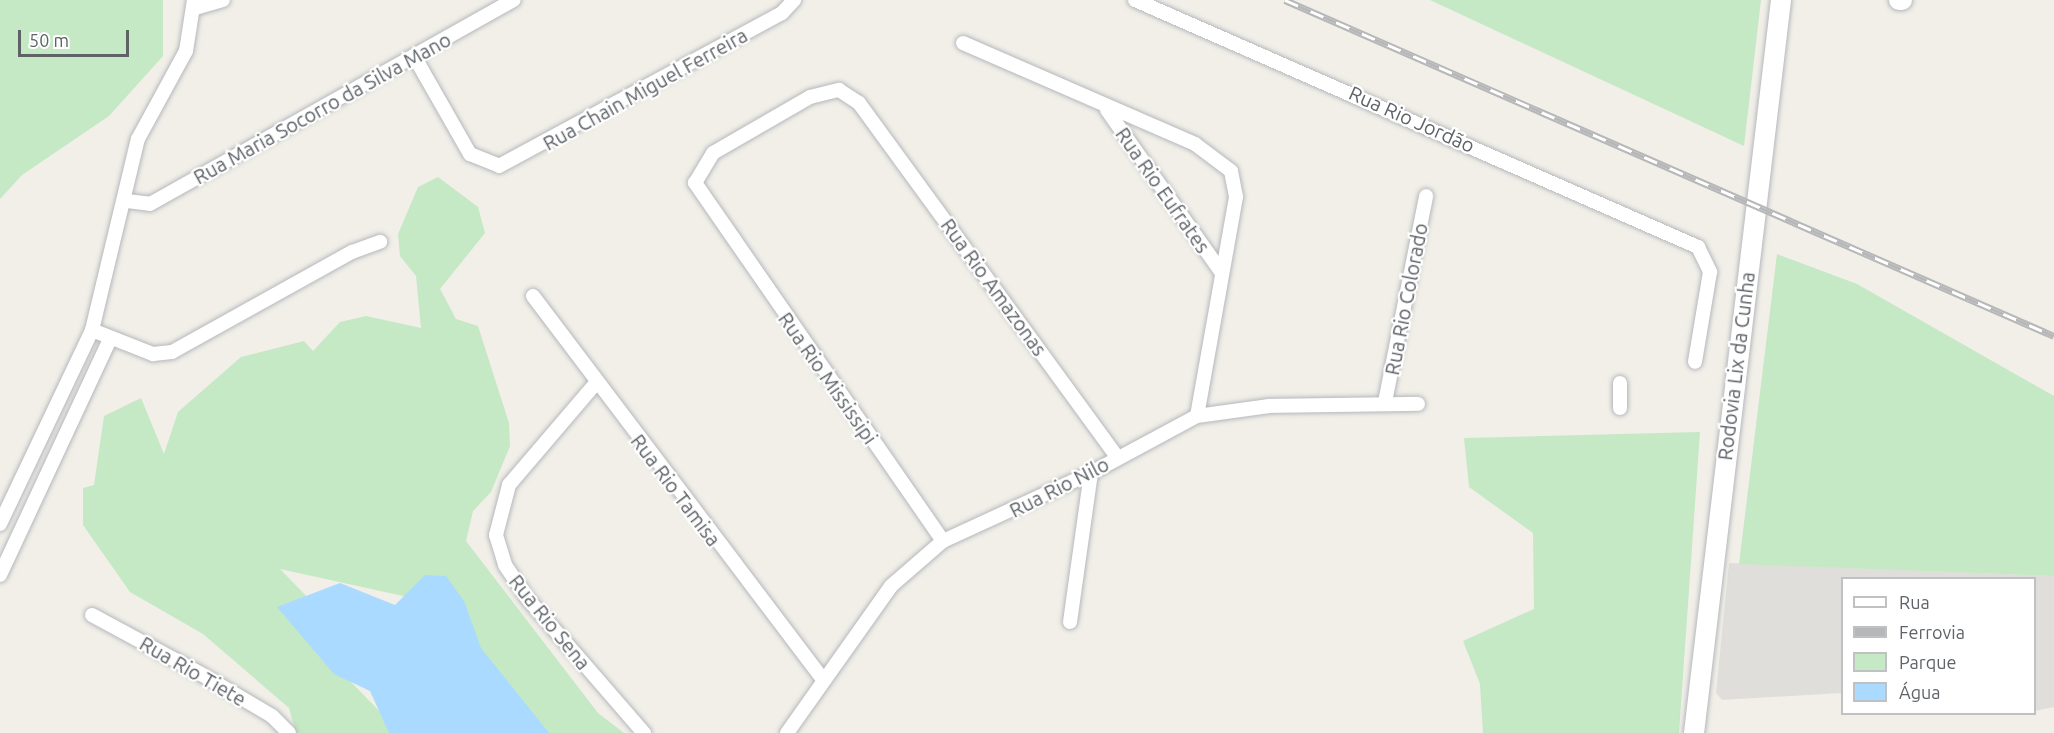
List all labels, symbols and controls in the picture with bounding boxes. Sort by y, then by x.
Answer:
scale bar [21,18,132,56]
street label: Rua Chain Miguel Ferreira [539,23,751,155]
street label: Rua Maria Socorro da Silva Mano [189,27,455,189]
text: 50 m [29,30,69,50]
street label: Rua Rio Jordão [1345,81,1479,157]
street label: Rua Rio Eufrates [1111,123,1215,257]
street label: Rua Rio Amazonas [936,214,1052,360]
street label: Rua Rio Colorado [1379,221,1433,377]
street label: Rodovia Lix da Cunha [1713,270,1759,462]
street label: Rua Rio Mississipi [774,307,882,449]
street label: Rua Rio Tamisa [626,429,726,551]
street label: Rua Rio Nilo [1005,452,1113,522]
street label: Rua Rio Sena [504,570,596,674]
legend [1841,577,2036,715]
text: Rua [1899,592,1930,612]
text: Ferrovia [1899,622,1965,642]
street label: Rua Rio Tiete [136,631,250,711]
text: Parque [1899,652,1956,672]
text: Água [1899,682,1941,702]

